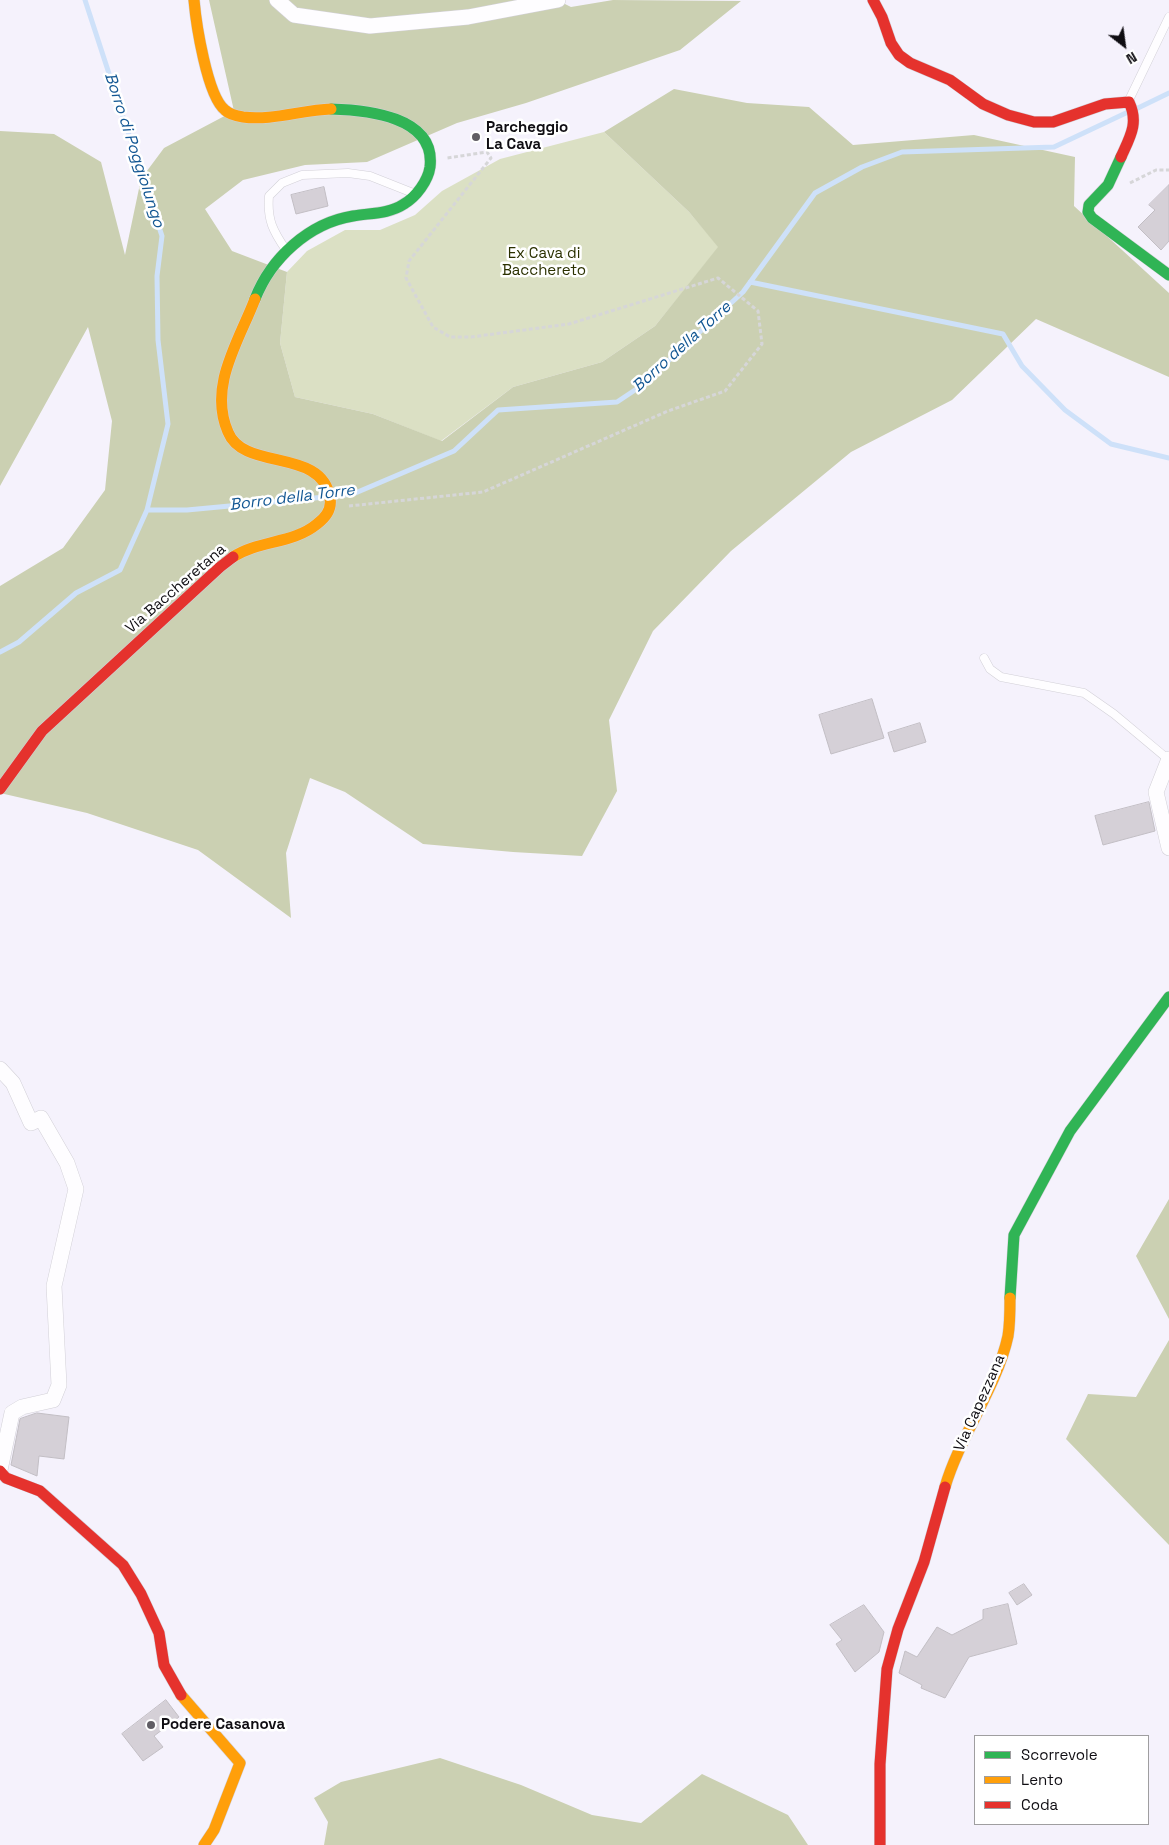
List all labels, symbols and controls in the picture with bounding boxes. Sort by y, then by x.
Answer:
north arrow [1099,20,1149,70]
text: N [1123,48,1140,68]
water label: Borro di Poggiolungo [100,70,168,230]
place label: Parcheggio La Cava [486,119,568,154]
marker: Parcheggio La Cava [470,131,482,143]
park label: Ex Cava di Bacchereto [502,245,586,280]
water label: Borro della Torre [629,298,735,396]
water label: Borro della Torre [228,481,356,515]
street label: Via Baccheretana [122,541,230,637]
street label: Via Capezzana [951,1352,1009,1454]
place label: Podere Casanova [161,1716,285,1734]
marker: Podere Casanova [145,1719,157,1731]
legend [974,1735,1149,1825]
text: Scorrevole [1021,1745,1098,1764]
text: Lento [1021,1770,1063,1789]
text: Coda [1021,1795,1058,1814]

